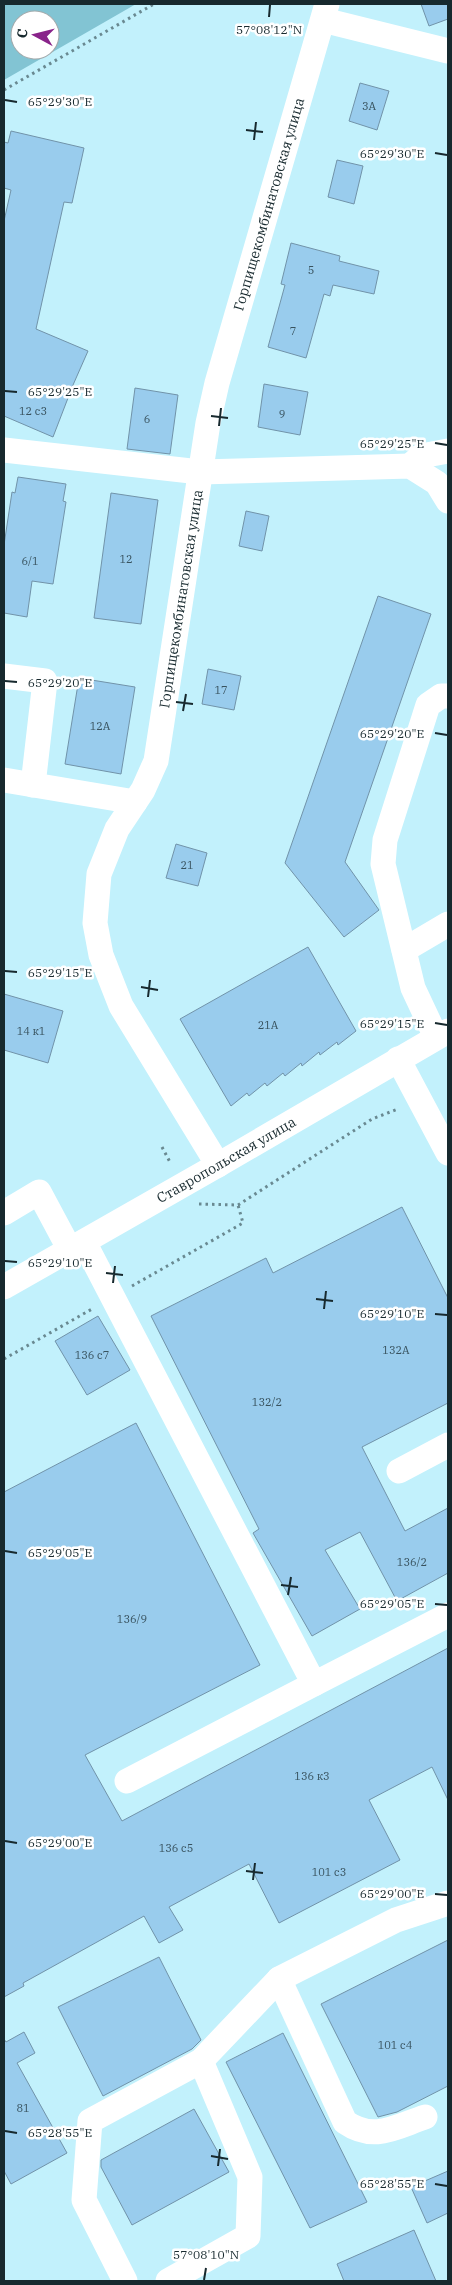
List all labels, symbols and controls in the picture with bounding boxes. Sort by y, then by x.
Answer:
north arrow [10,10,60,60]
text: 57°08'12"N [236,22,302,37]
text: С [13,28,32,39]
text: 65°29'30"E [28,94,92,109]
street label: Горпищекомбинатовская улица [229,95,308,313]
house number: 3А [362,99,377,113]
text: 65°29'30"E [360,146,424,161]
house number: 5 [308,263,314,277]
house number: 7 [290,324,296,338]
text: 65°29'25"E [28,384,92,399]
house number: 12 с3 [19,404,47,418]
house number: 9 [279,407,285,421]
house number: 6 [144,412,150,426]
text: 65°29'25"E [360,436,424,451]
street label: Горпищекомбинатовская улица [155,488,207,709]
house number: 12 [119,552,133,566]
house number: 6/1 [21,554,39,568]
text: 65°29'20"E [28,675,92,690]
house number: 17 [214,683,228,697]
house number: 12А [90,719,111,733]
text: 65°29'20"E [360,726,424,741]
house number: 21 [180,858,194,872]
text: 65°29'15"E [28,965,92,980]
text: 65°29'15"E [360,1016,424,1031]
house number: 21А [258,1018,279,1032]
house number: 14 к1 [17,1024,45,1038]
street label: Ставропольская улица [153,1112,299,1207]
text: 65°29'10"E [28,1255,92,1270]
text: 65°29'10"E [360,1306,424,1321]
house number: 132А [382,1343,410,1357]
house number: 136 с7 [75,1348,109,1362]
house number: 132/2 [252,1395,282,1409]
text: 65°29'05"E [28,1545,92,1560]
house number: 136/2 [397,1555,427,1569]
text: 65°29'05"E [360,1596,424,1611]
house number: 136/9 [117,1612,147,1626]
house number: 136 к3 [294,1769,330,1783]
text: 65°29'00"E [28,1835,92,1850]
house number: 136 с5 [159,1841,193,1855]
house number: 101 с3 [312,1865,346,1879]
text: 65°29'00"E [360,1886,424,1901]
house number: 101 с4 [378,2038,413,2052]
house number: 81 [16,2101,30,2115]
text: 65°28'55"E [28,2125,92,2140]
text: 65°28'55"E [360,2176,424,2191]
text: 57°08'10"N [173,2247,239,2262]

